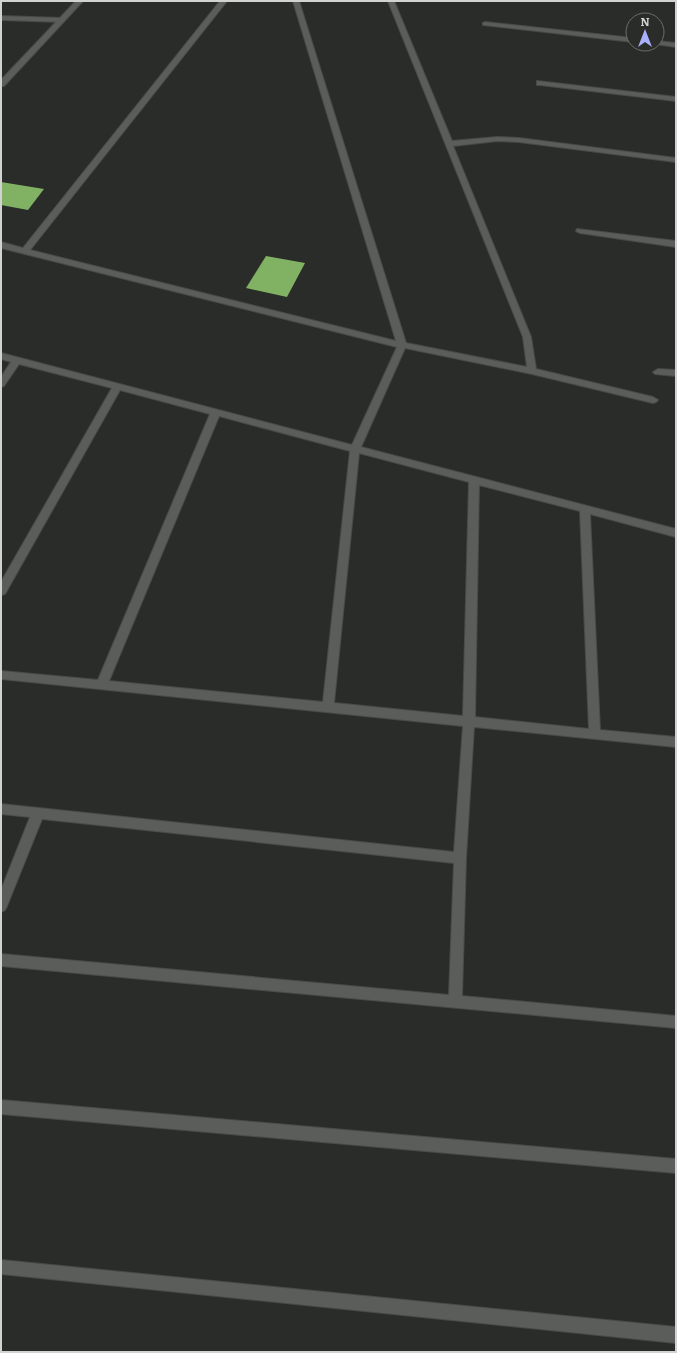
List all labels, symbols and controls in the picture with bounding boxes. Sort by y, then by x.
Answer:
north arrow [625,12,665,52]
text: N [640,13,650,29]

